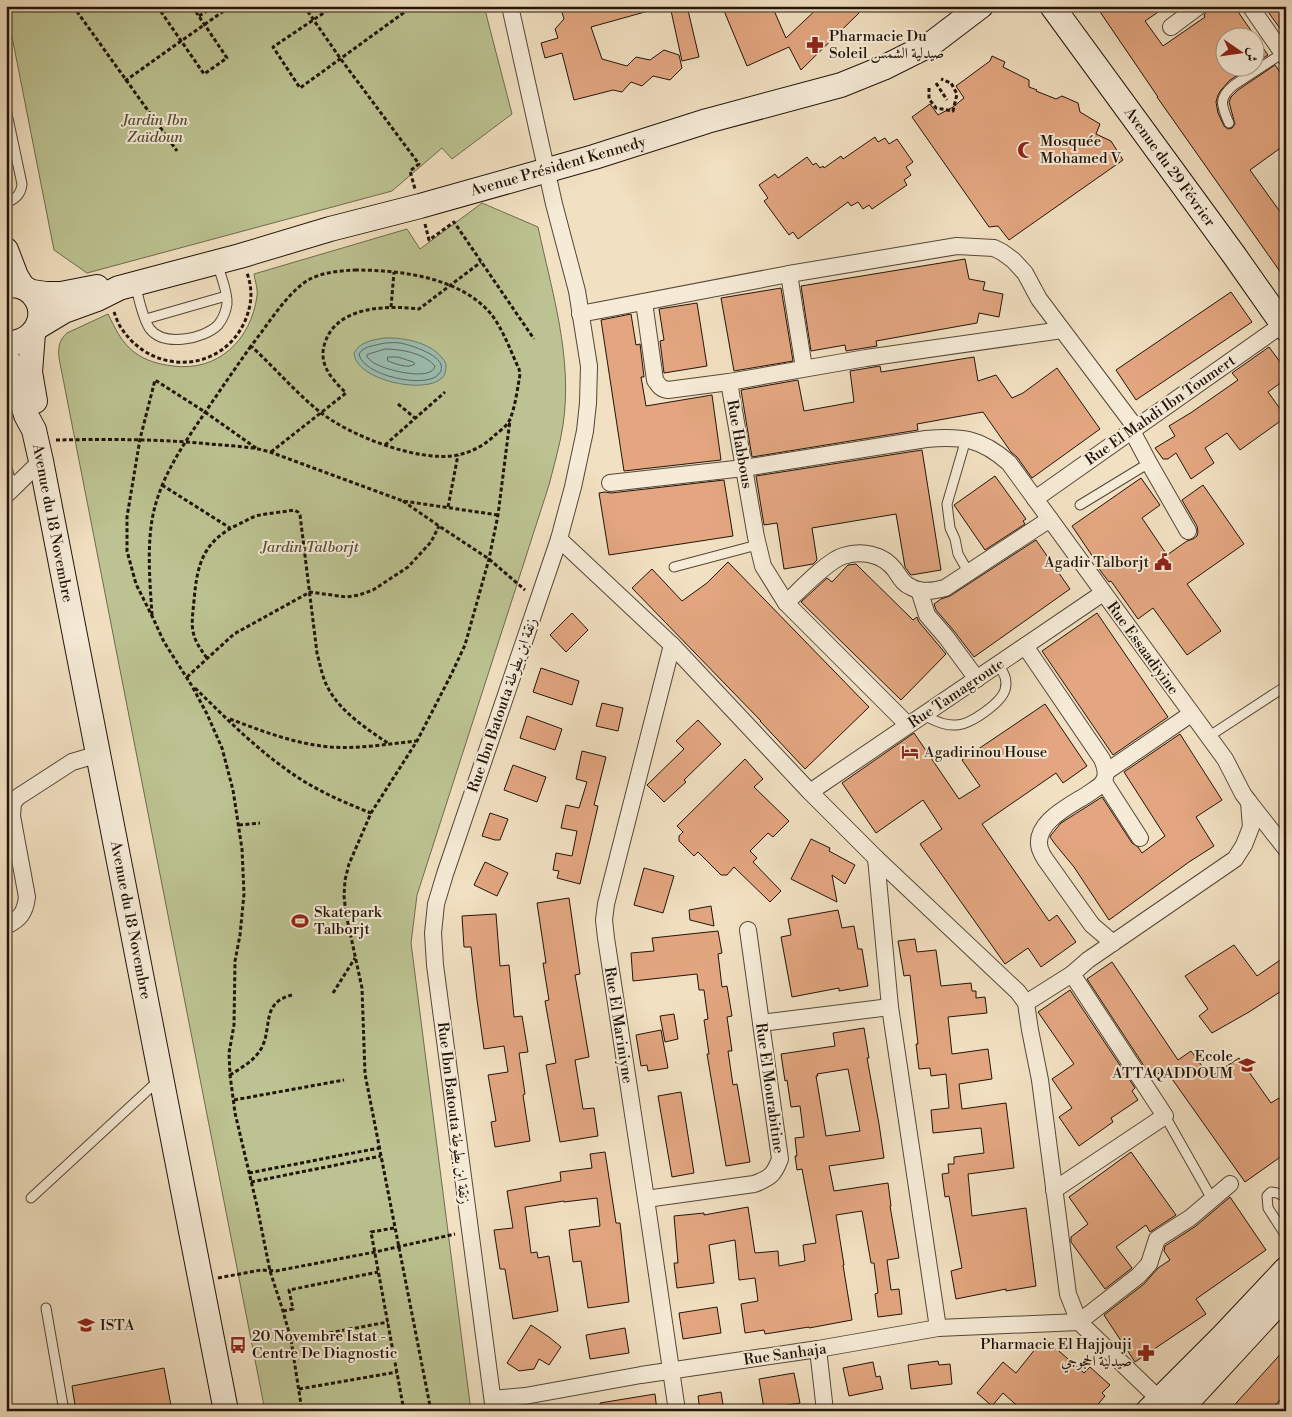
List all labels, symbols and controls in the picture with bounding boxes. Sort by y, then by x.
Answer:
place label: Pharmacie Du Soleil صيدلية الشمس [829,27,944,63]
north arrow [1214,28,1264,78]
pharmacy icon: Pharmacie Du Soleil صيدلية الشمس [805,35,825,55]
text: ش [1241,46,1262,64]
street label: Avenue du 29 Février [1119,103,1220,231]
park label: Jardin Ibn Zaïdoun [120,111,188,147]
street label: Avenue Président Kennedy [467,132,649,201]
place label: Mosquée Mohamed V [1040,132,1122,168]
mosque icon: Mosquée Mohamed V [1016,140,1036,160]
street label: Rue El Mahdi Ibn Toumert [1081,351,1240,470]
street label: Rue Habbous [722,398,757,490]
street label: Avenue du 18 Novembre [28,441,77,604]
park label: Jardin Talborjt [259,538,360,557]
public building icon: Agadir Talborjt [1153,552,1173,572]
place label: Agadir Talborjt [1043,553,1150,572]
street label: Rue Essaadiyine [1102,598,1183,699]
street label: Rue Ibn Batouta زنقة ابن بطوطة [464,615,541,795]
street label: Rue Tamagroute [905,654,1008,733]
hotel icon: Agadirinou House [900,742,920,762]
place label: Agadirinou House [923,743,1047,762]
street label: Avenue du 18 Novembre [106,838,155,1001]
place label: Skatepark Talborjt [314,903,383,939]
sports icon: Skatepark Talborjt [290,911,310,931]
street label: Rue El Mariniyne [600,965,637,1085]
street label: Rue Ibn Batouta زنقة ابن بطوطة [433,1021,474,1205]
street label: Rue El Mourabitine [751,1021,788,1155]
place label: Ecole ATTAQADDOUM [1111,1047,1234,1083]
school or university icon: Ecole ATTAQADDOUM [1237,1055,1257,1075]
school or university icon: ISTA [76,1315,96,1335]
place label: ISTA [100,1316,135,1335]
place label: 20 Novembre Istat - Centre De Diagnostic [252,1327,397,1363]
bus stop icon: 20 Novembre Istat - Centre De Diagnostic [228,1335,248,1355]
place label: Pharmacie El Hajjouji صيدلية الحجوجي [980,1335,1132,1373]
street label: Rue Sanhaja [742,1339,828,1370]
pharmacy icon: Pharmacie El Hajjouji صيدلية الحجوجي [1136,1343,1156,1363]

